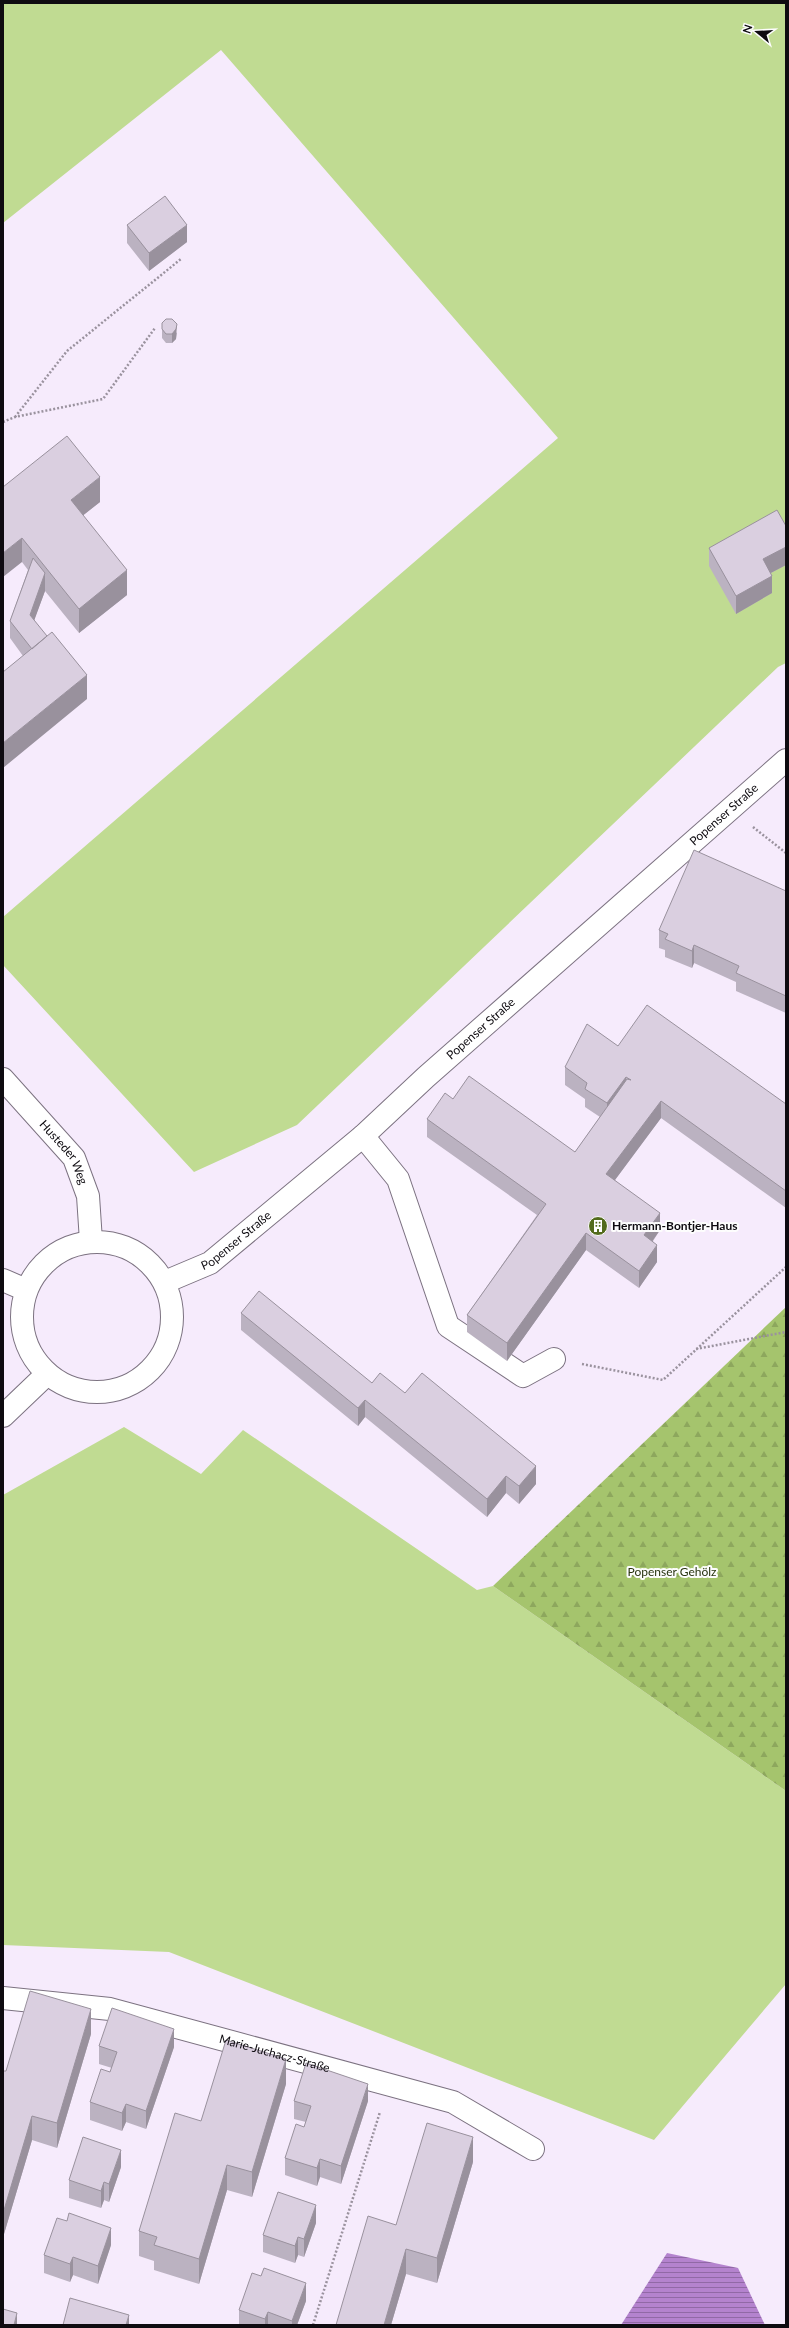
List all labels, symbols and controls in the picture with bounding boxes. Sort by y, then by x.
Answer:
north arrow [737,12,777,52]
text: N [740,23,755,35]
street label: Popenser Straße [686,780,761,848]
street label: Popenser Straße [443,994,518,1063]
street label: Husteder Weg [37,1117,91,1187]
street label: Popenser Straße [199,1207,274,1273]
building icon: Hermann-Bontjer-Haus [587,1215,609,1237]
place label: Hermann-Bontjer-Haus [612,1218,737,1233]
park label: Popenser Gehölz [628,1564,717,1579]
street label: Marie-Juchacz-Straße [218,2031,332,2075]

